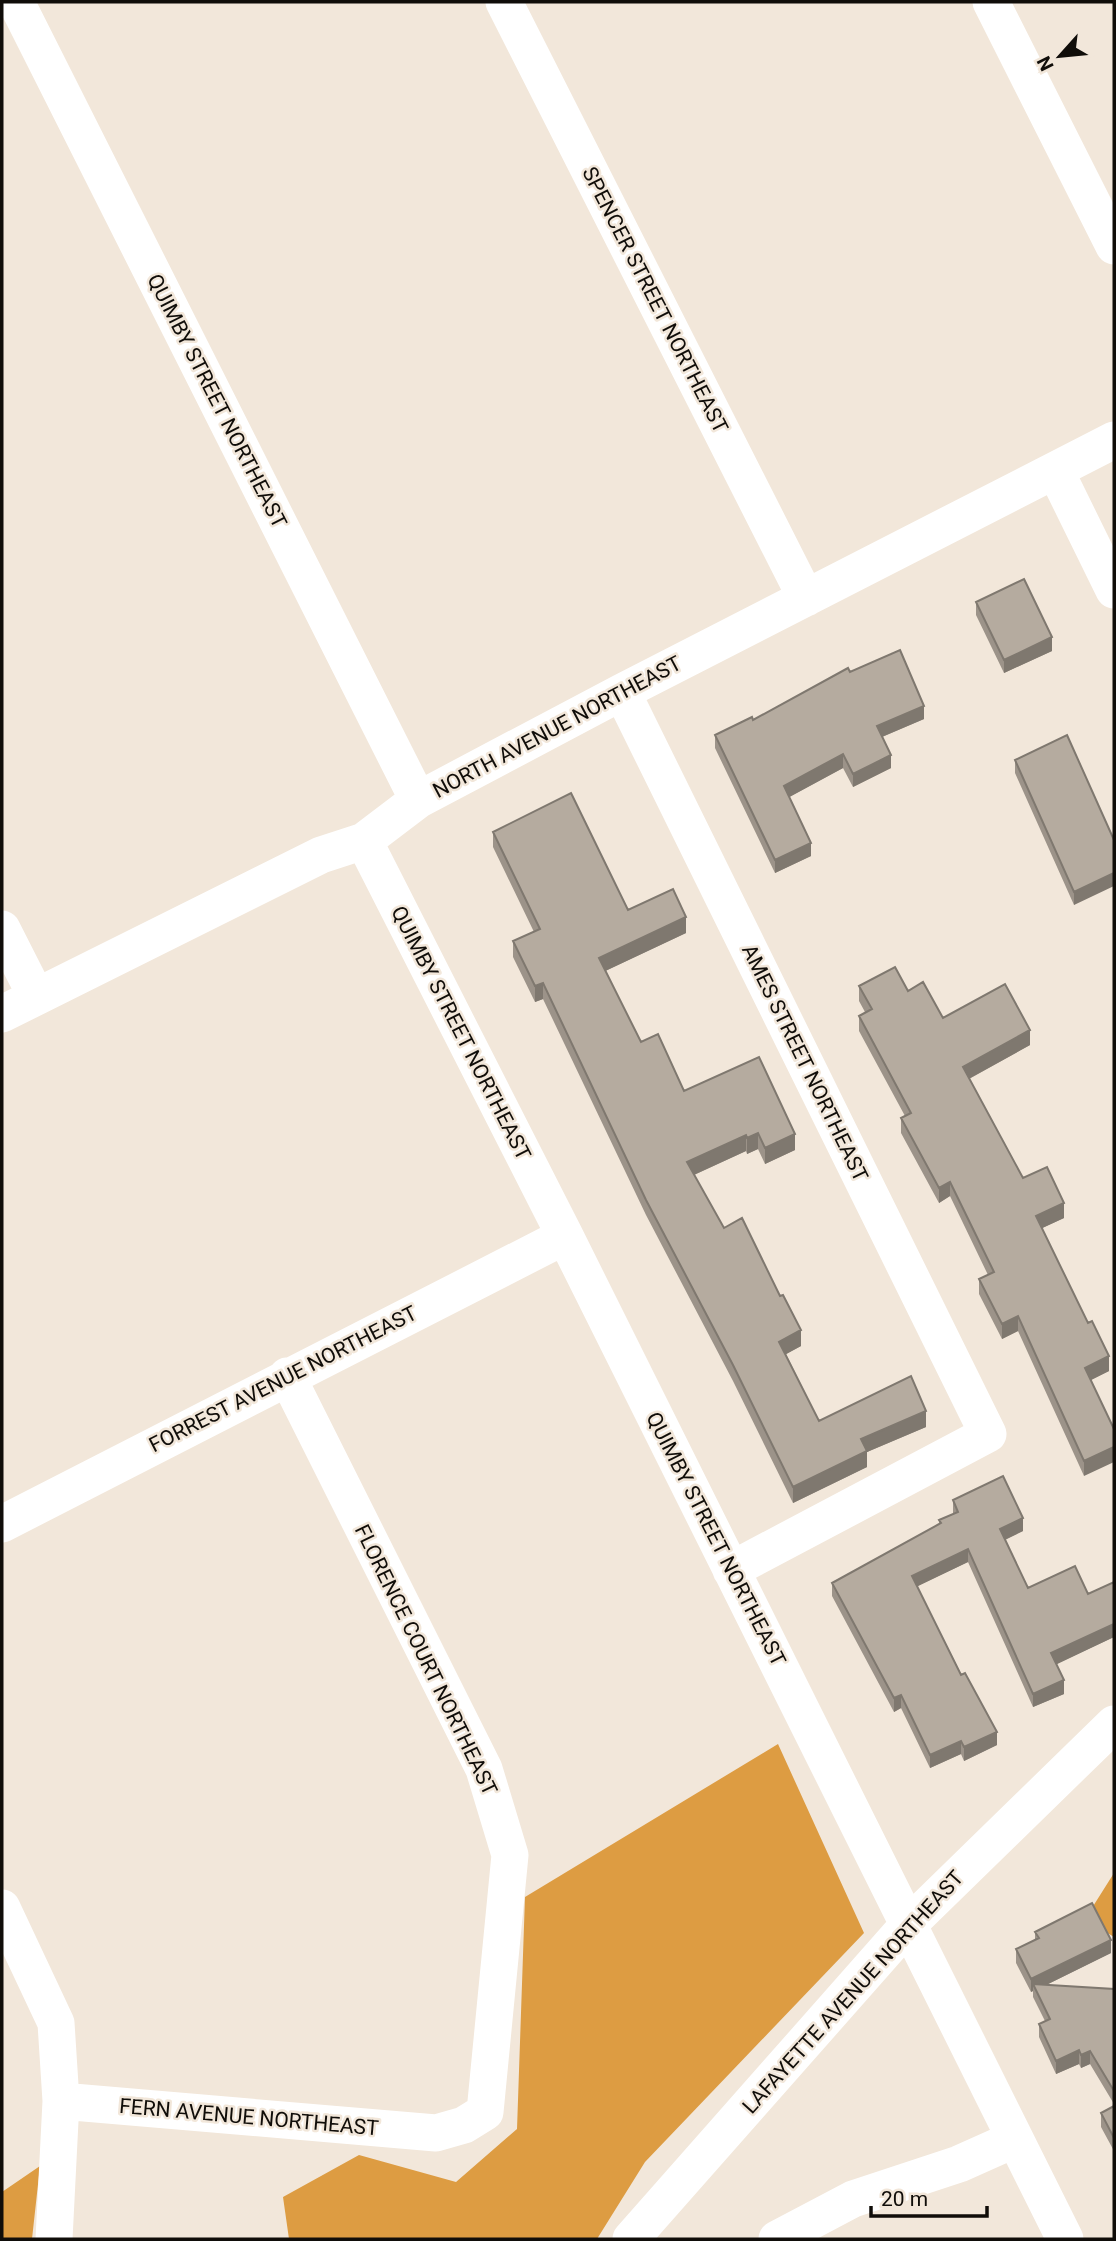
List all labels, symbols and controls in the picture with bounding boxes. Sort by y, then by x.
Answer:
north arrow [1025,21,1095,91]
text: N [1032,52,1059,75]
street label: SPENCER STREET NORTHEAST [577,163,733,437]
street label: QUIMBY STREET NORTHEAST [142,270,292,532]
street label: NORTH AVENUE NORTHEAST [429,651,686,803]
street label: QUIMBY STREET NORTHEAST [386,902,536,1164]
street label: AMES STREET NORTHEAST [737,941,873,1186]
street label: FORREST AVENUE NORTHEAST [145,1301,421,1457]
street label: QUIMBY STREET NORTHEAST [641,1408,791,1670]
street label: FLORENCE COURT NORTHEAST [350,1521,502,1800]
street label: LAFAYETTE AVENUE NORTHEAST [738,1865,969,2118]
street label: FERN AVENUE NORTHEAST [118,2094,380,2140]
scale bar [871,2174,986,2218]
text: 20 m [881,2187,928,2211]

